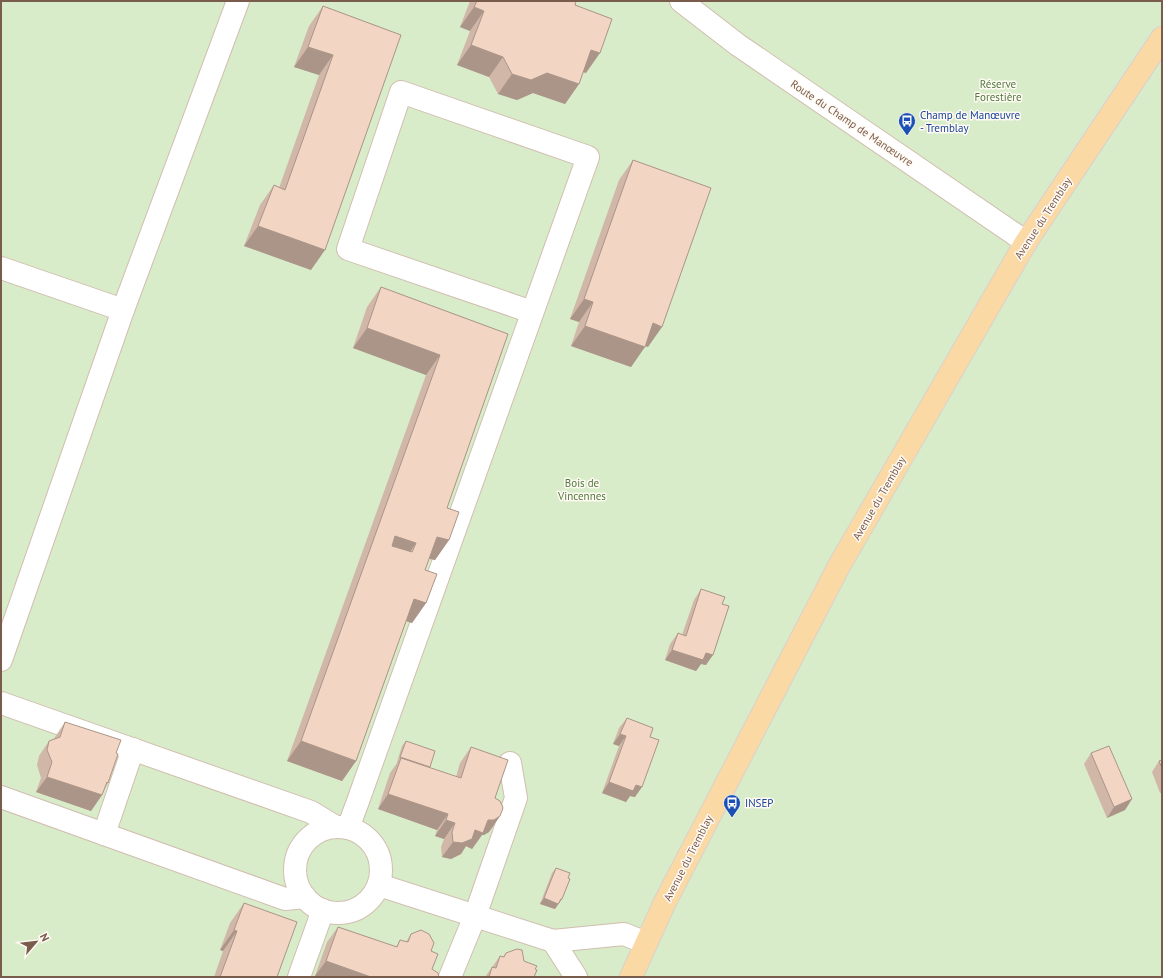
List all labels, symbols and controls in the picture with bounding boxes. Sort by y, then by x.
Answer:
street label: Route du Champ de Manœuvre [788,77,916,170]
park label: Réserve Forestière [974,77,1022,104]
place label: Champ de Manœuvre - Tremblay [920,108,1021,135]
bus stop icon: Champ de Manœuvre - Tremblay [897,111,917,136]
street label: Avenue du Tremblay [1011,174,1075,262]
street label: Avenue du Tremblay [849,453,909,543]
park label: Bois de Vincennes [557,476,606,503]
bus stop icon: INSEP [722,793,742,818]
place label: INSEP [745,796,774,810]
street label: Avenue du Tremblay [660,812,716,903]
north arrow [16,922,56,962]
text: N [37,931,53,944]

